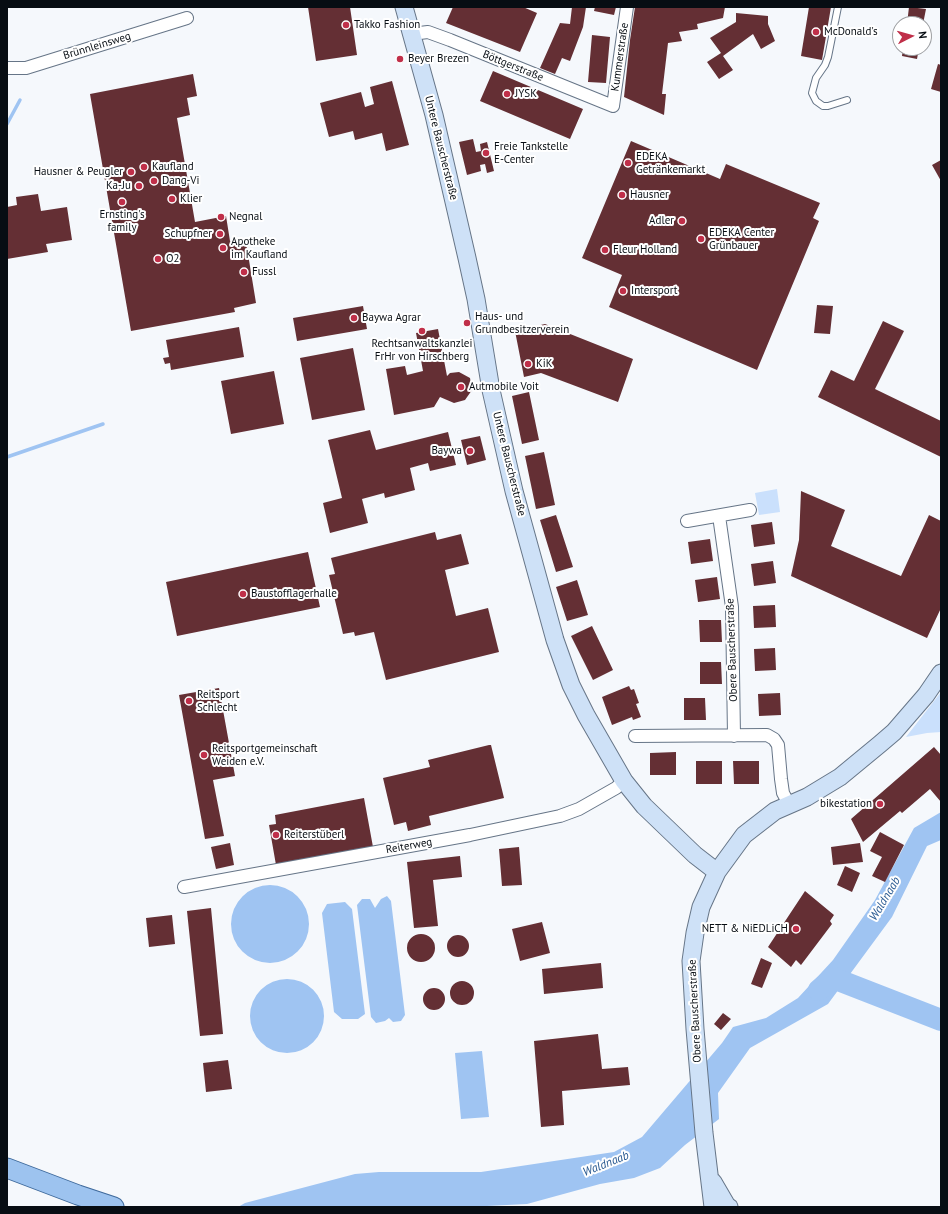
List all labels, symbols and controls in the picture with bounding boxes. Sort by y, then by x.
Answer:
north arrow [892,16,932,56]
place label: Takko Fashion [354,18,420,32]
marker: Takko Fashion [341,20,351,30]
street label: Kummerstraße [609,22,631,92]
place label: McDonald's [824,25,878,39]
marker: McDonald's [811,27,821,37]
street label: Brünnleinsweg [62,29,132,63]
text: N [916,31,930,39]
street label: Böttgerstraße [481,48,545,84]
place label: Beyer Brezen [408,52,469,66]
marker: Beyer Brezen [395,54,405,64]
place label: JYSK [515,87,537,101]
marker: JYSK [502,89,512,99]
street label: Untere Bauscherstraße [422,94,460,202]
place label: Freie Tankstelle E-Center [494,140,568,166]
marker: Freie Tankstelle E-Center [481,148,491,158]
place label: EDEKA Getränkemarkt [636,150,705,176]
marker: EDEKA Getränkemarkt [623,158,633,168]
place label: Kaufland [152,160,194,174]
marker: Kaufland [139,162,149,172]
place label: Hausner & Peugler [34,165,123,179]
marker: Hausner & Peugler [126,167,136,177]
place label: Dang-Vi [162,174,199,188]
marker: Dang-Vi [149,176,159,186]
place label: Ka-Ju [106,179,131,193]
marker: Ka-Ju [134,181,144,191]
place label: Hausner [630,188,669,202]
marker: Hausner [617,190,627,200]
place label: Klier [180,192,202,206]
marker: Klier [167,194,177,204]
marker: Ernsting's family [117,197,127,207]
place label: Ernsting's family [99,208,145,234]
place label: Negnal [229,210,262,224]
marker: Negnal [216,212,226,222]
place label: Adler [649,214,674,228]
marker: Adler [677,216,687,226]
place label: EDEKA Center Grünbauer [709,226,774,252]
place label: Schupfner [165,227,212,241]
marker: Schupfner [215,229,225,239]
marker: EDEKA Center Grünbauer [696,234,706,244]
place label: Apotheke im Kaufland [231,235,287,261]
marker: Apotheke im Kaufland [218,243,228,253]
place label: Fleur Holland [613,243,677,257]
marker: Fleur Holland [600,245,610,255]
place label: O2 [166,252,180,266]
marker: O2 [153,254,163,264]
place label: Fussl [252,265,276,279]
marker: Fussl [239,267,249,277]
place label: Intersport [631,284,677,298]
marker: Intersport [618,286,628,296]
place label: Haus- und Grundbesitzerverein [475,310,569,336]
place label: Baywa Agrar [362,311,421,325]
marker: Baywa Agrar [349,313,359,323]
marker: Haus- und Grundbesitzerverein [462,318,472,328]
marker: Rechtsanwaltskanzlei FrHr von Hirschberg [417,326,427,336]
place label: Rechtsanwaltskanzlei FrHr von Hirschberg [372,337,472,363]
place label: KiK [536,357,552,371]
marker: KiK [523,359,533,369]
place label: Autmobile Voit [469,380,539,394]
marker: Autmobile Voit [456,382,466,392]
street label: Untere Bauscherstraße [490,410,528,518]
place label: Baywa [431,444,462,458]
marker: Baywa [465,446,475,456]
place label: Baustofflagerhalle [251,587,337,601]
marker: Baustofflagerhalle [238,589,248,599]
street label: Obere Bauscherstraße [724,598,740,702]
place label: Reitsport Schlecht [197,688,240,714]
marker: Reitsport Schlecht [184,696,194,706]
place label: Reitsportgemeinschaft Weiden e.V. [212,742,318,768]
marker: Reitsportgemeinschaft Weiden e.V. [199,750,209,760]
place label: bikestation [820,797,872,811]
marker: bikestation [875,799,885,809]
place label: Reiterstüberl [284,828,344,842]
marker: Reiterstüberl [271,830,281,840]
street label: Reiterweg [385,835,433,857]
water label: Waldnaab [866,874,904,924]
place label: NETT & NiEDLiCH [702,922,788,936]
marker: NETT & NiEDLiCH [791,924,801,934]
street label: Obere Bauscherstraße [686,959,704,1063]
water label: Waldnaab [581,1148,631,1180]

